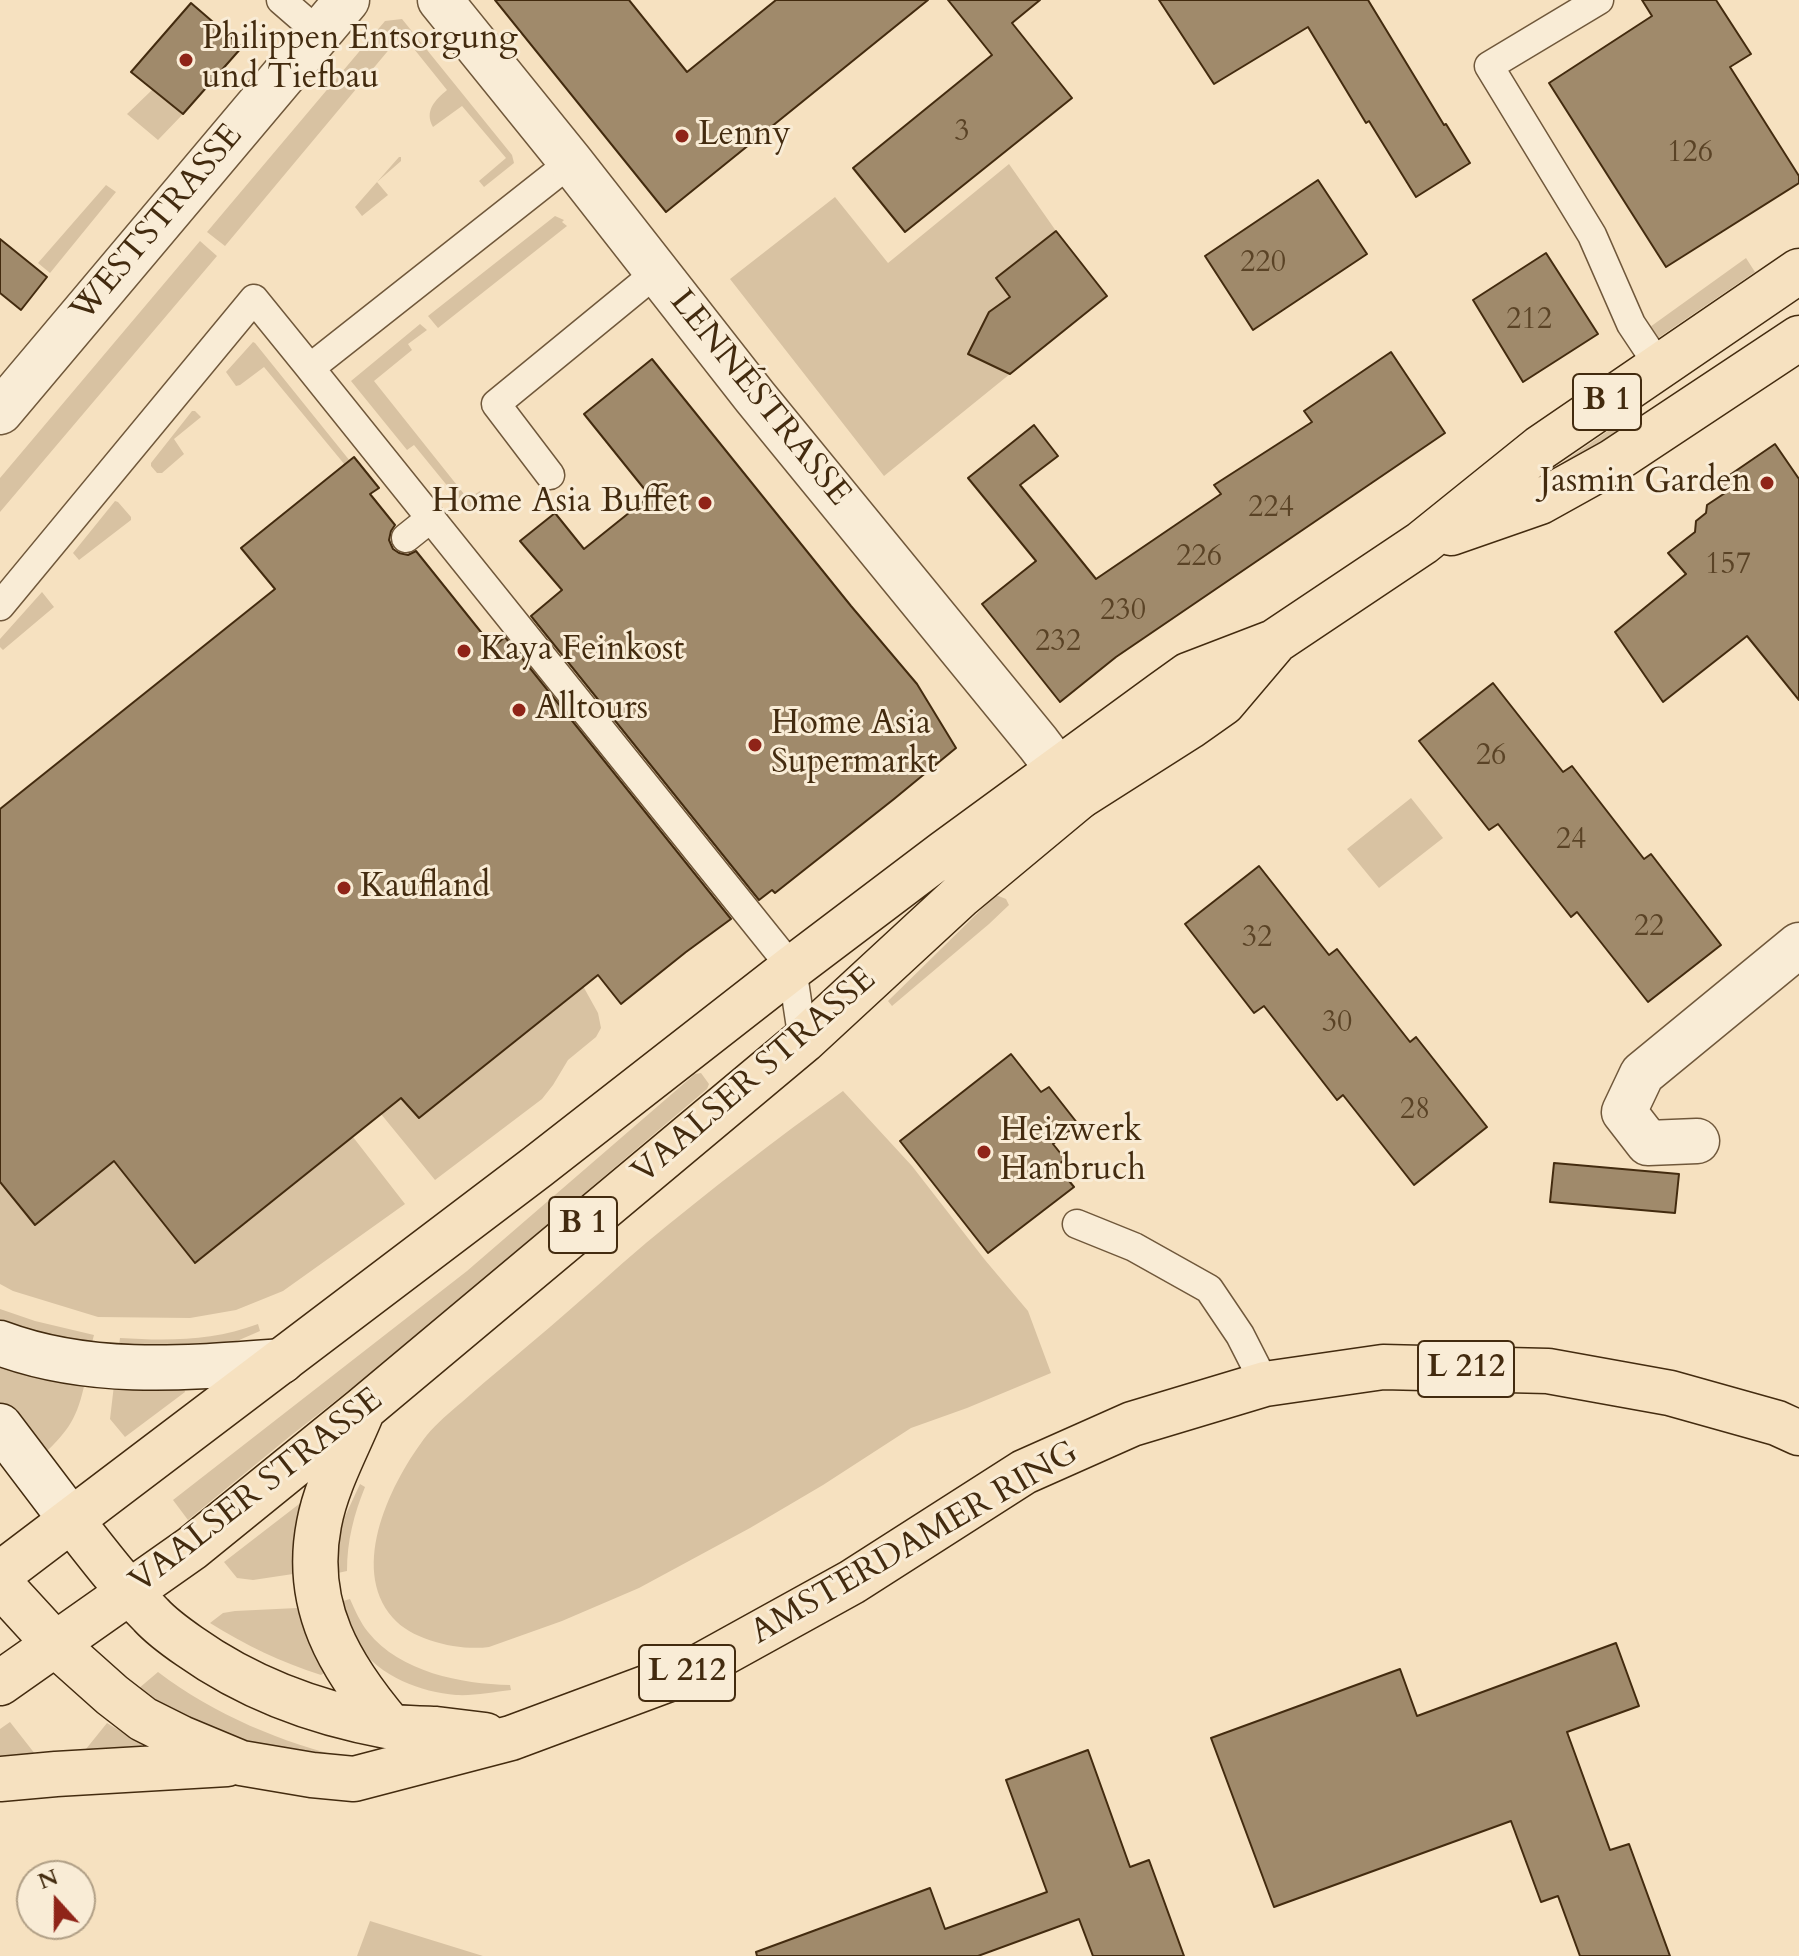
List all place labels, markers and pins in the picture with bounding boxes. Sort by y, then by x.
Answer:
place label: Philippen Entsorgung und Tiefbau [202,20,518,100]
marker: Philippen Entsorgung und Tiefbau [177,51,195,69]
place label: Lenny [698,116,791,156]
marker: Lenny [673,127,691,145]
place label: Jasmin Garden [1540,463,1751,503]
marker: Jasmin Garden [1758,474,1776,492]
place label: Home Asia Buffet [432,483,689,523]
marker: Home Asia Buffet [696,494,714,512]
place label: Kaya Feinkost [480,631,684,671]
marker: Kaya Feinkost [455,642,473,660]
place label: Alltours [535,690,648,730]
marker: Alltours [510,701,528,719]
place label: Home Asia Supermarkt [771,705,937,784]
marker: Home Asia Supermarkt [746,736,764,754]
place label: Kaufland [360,868,490,908]
marker: Kaufland [335,879,353,897]
place label: Heizwerk Hanbruch [1000,1112,1146,1192]
marker: Heizwerk Hanbruch [975,1143,993,1161]

